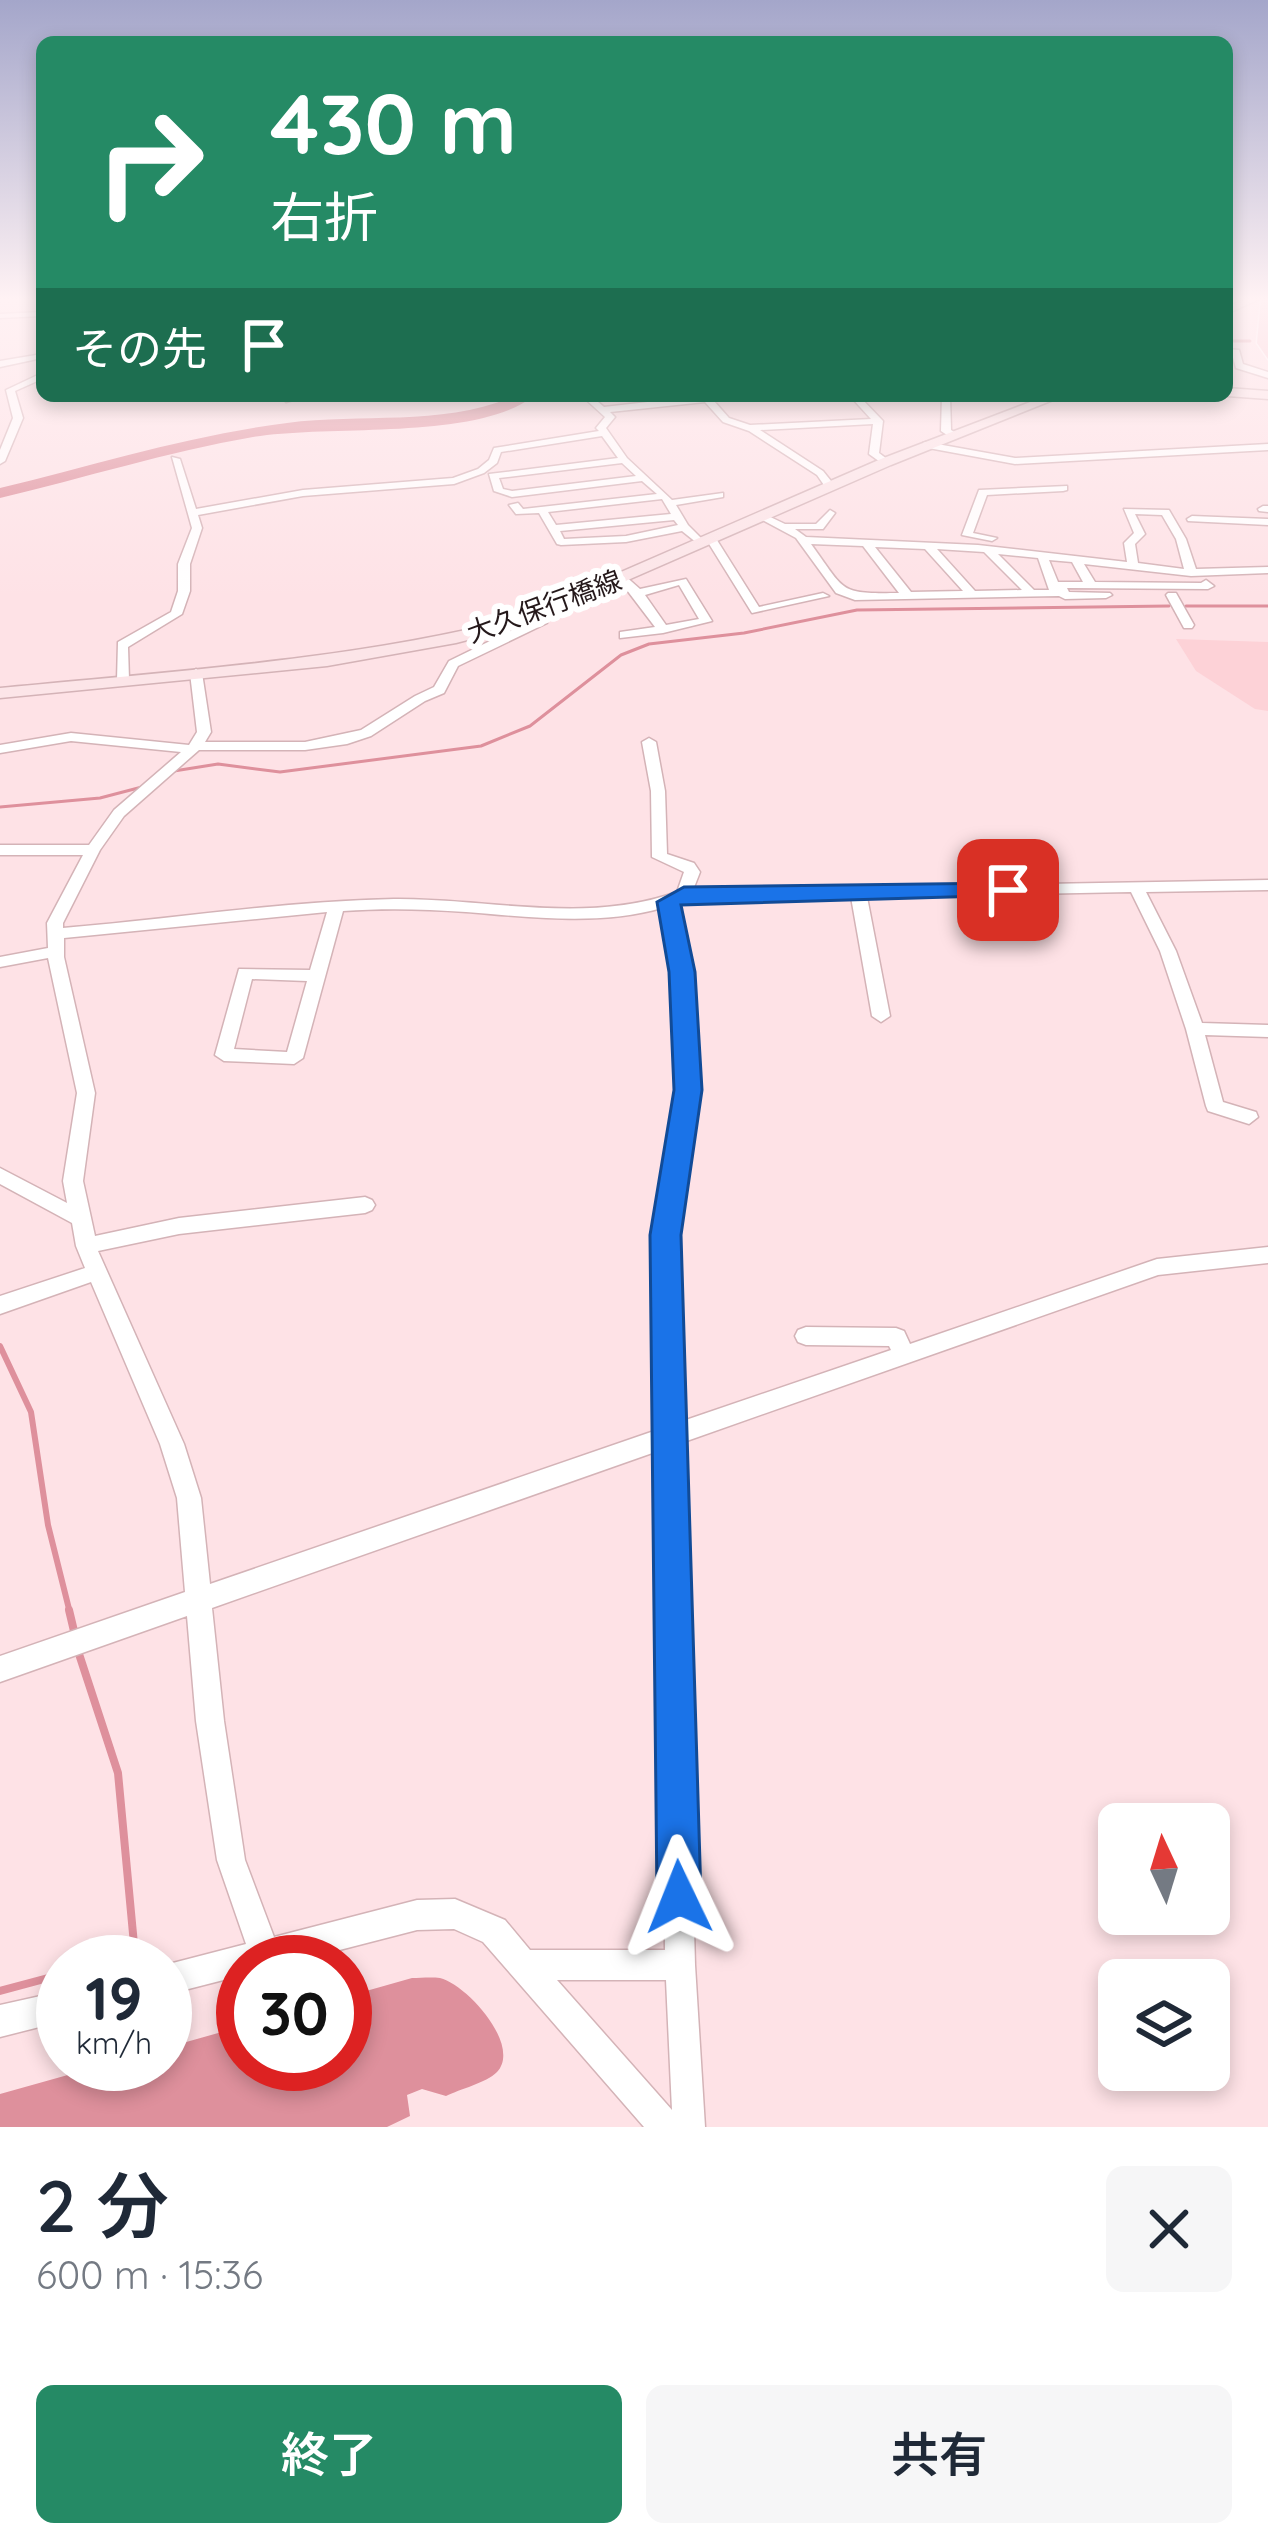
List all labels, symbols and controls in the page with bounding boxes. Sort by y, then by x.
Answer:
text: 430 m [270,70,517,175]
icon: right [72,84,228,240]
text: 右折 [270,183,378,251]
icon: arrive [231,312,297,378]
text: その先 [72,320,207,376]
street label: 大久保行橋線 [462,562,626,650]
pin [957,839,1059,941]
icon: arrive [975,857,1041,923]
north arrow [1098,1803,1230,1935]
map controls [1098,1803,1230,2091]
position arrow [616,1834,742,1960]
speed limit sign: 30 [216,1935,372,2091]
button: layers [1098,1959,1230,2091]
text: 19 [85,1960,143,2035]
text: km/h [76,2024,152,2062]
text: 2 分 [36,2160,169,2250]
button: close [1106,2166,1232,2292]
text: 600 m · 15:36 [36,2250,263,2299]
button: 終了 [36,2385,622,2523]
button: 共有 [646,2385,1232,2523]

